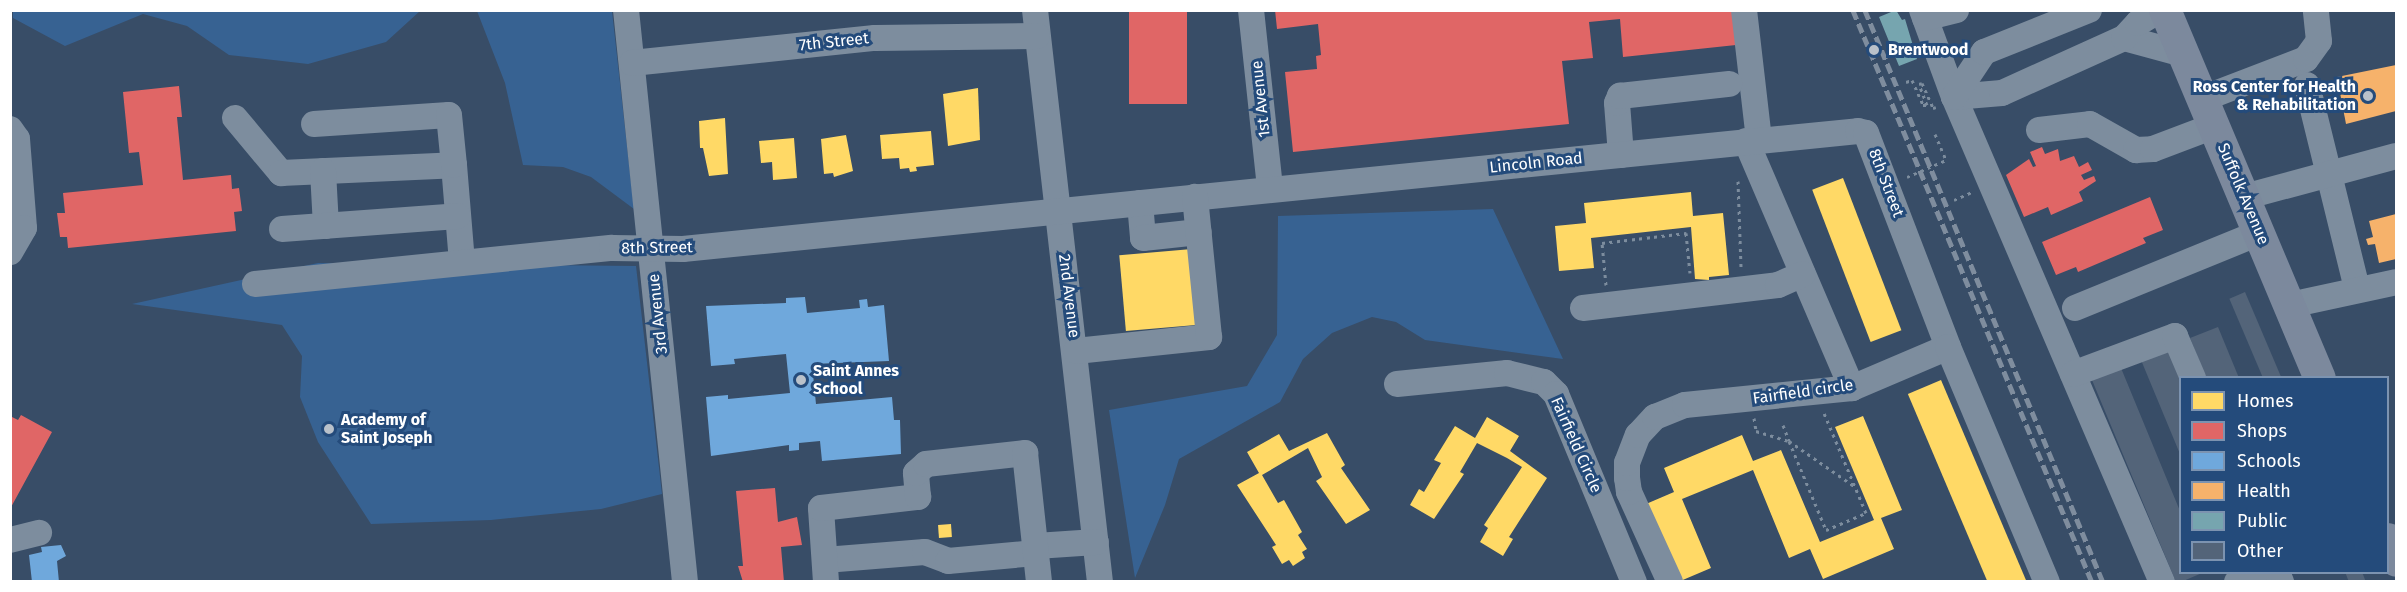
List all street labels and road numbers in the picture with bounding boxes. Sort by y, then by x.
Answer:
street label: 7th Street [798,29,870,55]
street label: 1st Avenue [1247,59,1275,139]
street label: Suffolk Avenue [2213,140,2273,248]
street label: 8th Street [1864,146,1908,220]
street label: Lincoln Road [1488,149,1584,177]
street label: 8th Street [621,238,693,258]
street label: 2nd Avenue [1054,253,1084,339]
street label: 3rd Avenue [644,273,672,355]
street label: Fairfield circle [1751,375,1855,409]
street label: Fairfield Circle [1546,394,1606,496]

